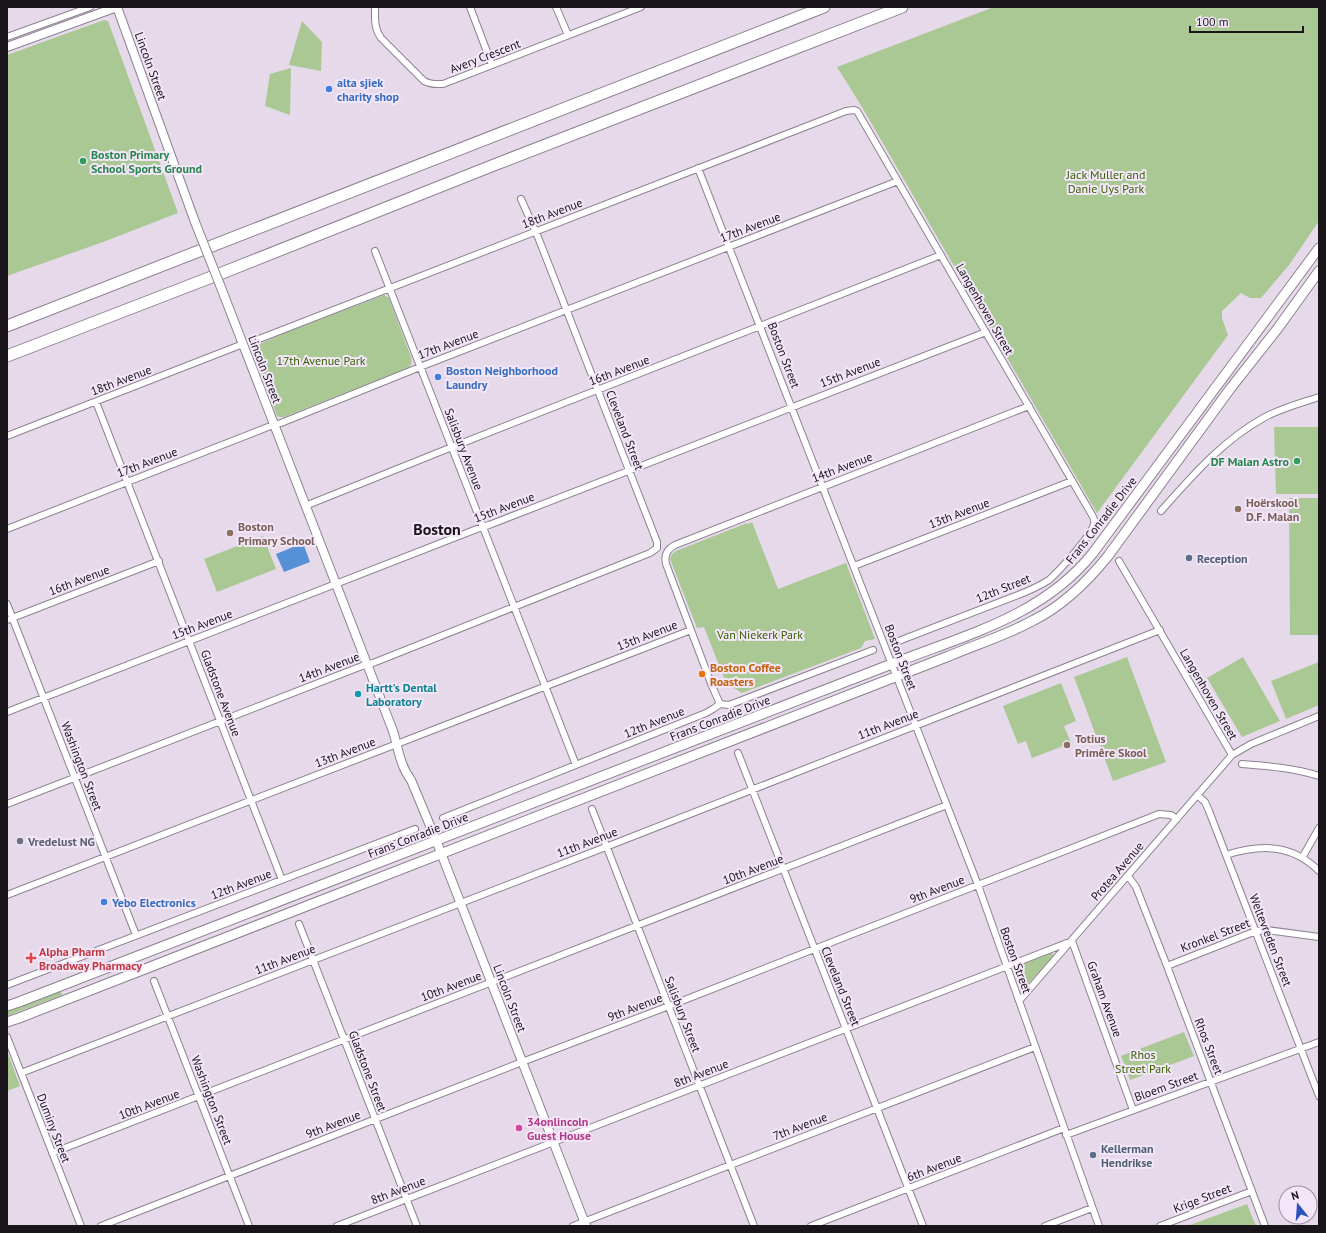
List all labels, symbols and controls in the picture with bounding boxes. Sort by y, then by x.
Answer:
scale bar [1190,8,1303,34]
text: 100 m [1196,14,1229,29]
street label: Lincoln Street [132,30,170,102]
street label: Avery Crescent [448,36,522,76]
place label: alta sjiek charity shop [337,75,399,104]
marker: alta sjiek charity shop [324,84,334,94]
place label: Boston Primary School Sports Ground [91,147,202,176]
marker: Boston Primary School Sports Ground [78,156,88,166]
park label: Jack Muller and Danie Uys Park [1066,167,1145,196]
street label: 18th Avenue [519,195,585,231]
street label: 17th Avenue [718,209,782,245]
street label: Langenhoven Street [953,261,1017,357]
street label: Boston Street [765,320,803,390]
street label: 17th Avenue [416,326,480,362]
street label: Lincoln Street [245,333,285,405]
street label: 16th Avenue [586,352,652,388]
park label: 17th Avenue Park [277,353,366,368]
street label: 15th Avenue [817,354,883,390]
street label: 18th Avenue [88,362,154,398]
place label: Boston Neighborhood Laundry [446,363,558,392]
marker: Boston Neighborhood Laundry [433,372,443,382]
street label: Cleveland Street [603,388,647,472]
street label: Salisbury Avenue [441,406,487,492]
street label: 17th Avenue [115,444,179,480]
street label: 14th Avenue [809,449,875,485]
place label: DF Malan Astro [1211,454,1290,469]
marker: DF Malan Astro [1292,456,1302,466]
street label: Frans Conradie Drive [1062,473,1140,567]
street label: 15th Avenue [471,489,537,525]
street label: 13th Avenue [926,495,992,531]
place label: Hoërskool D.F. Malan [1246,495,1299,524]
marker: Hoërskool D.F. Malan [1233,504,1243,514]
place label: Boston Primary School [238,519,315,548]
district label: Boston [413,519,461,539]
marker: Boston Primary School [225,528,235,538]
place label: Reception [1197,551,1248,566]
marker: Reception [1184,553,1194,563]
street label: 16th Avenue [46,562,112,598]
street label: 12th Street [973,570,1033,606]
street label: 15th Avenue [169,606,235,642]
street label: 13th Avenue [614,617,680,653]
street label: Boston Street [882,622,920,692]
park label: Van Niekerk Park [716,627,803,642]
street label: Langenhoven Street [1177,646,1241,742]
street label: Gladstone Avenue [198,648,244,738]
street label: 14th Avenue [296,649,362,685]
place label: Boston Coffee Roasters [710,660,781,689]
marker: Boston Coffee Roasters [697,669,707,679]
place label: Hartt's Dental Laboratory [366,680,437,709]
marker: Hartt's Dental Laboratory [353,689,363,699]
street label: Frans Conradie Drive [668,692,772,744]
street label: 12th Avenue [622,703,686,741]
street label: 11th Avenue [855,706,921,742]
street label: Washington Street [58,719,106,813]
place label: Totius Primêre Skool [1075,731,1147,760]
street label: 13th Avenue [312,734,378,770]
marker: Totius Primêre Skool [1062,740,1072,750]
street label: Frans Conradie Drive [366,809,470,861]
street label: 11th Avenue [554,824,620,860]
place label: Vredelust NG [27,834,95,849]
marker: Vredelust NG [15,836,25,846]
street label: Protea Avenue [1087,838,1147,904]
street label: 10th Avenue [720,851,786,887]
street label: 12th Avenue [208,866,274,902]
street label: 9th Avenue [907,872,967,906]
street label: Weltevreden Street [1246,892,1296,988]
place label: Yebo Electronics [111,895,196,910]
marker: Yebo Electronics [99,897,109,907]
street label: Kronkel Street [1178,915,1252,955]
street label: Boston Street [997,925,1035,995]
street label: 11th Avenue [252,941,318,977]
place label: Alpha Pharm Broadway Pharmacy [39,944,142,973]
street label: Cleveland Street [818,944,864,1028]
marker: Alpha Pharm Broadway Pharmacy [26,953,36,963]
street label: Graham Avenue [1084,959,1126,1039]
street label: Lincoln Street [490,962,530,1034]
street label: 10th Avenue [418,968,484,1004]
street label: Salisbury Street [662,974,704,1054]
street label: 9th Avenue [605,990,665,1024]
street label: Rhos Street [1191,1016,1227,1076]
street label: Gladstone Street [346,1029,390,1113]
park label: Rhos Street Park [1115,1047,1171,1076]
street label: Washington Street [188,1053,236,1147]
street label: 8th Avenue [671,1056,731,1090]
street label: Bloem Street [1132,1068,1200,1104]
street label: 10th Avenue [116,1086,182,1122]
street label: Duminy Street [34,1091,74,1165]
street label: 9th Avenue [303,1107,363,1141]
street label: 7th Avenue [771,1109,829,1143]
place label: 34onlincoln Guest House [527,1114,591,1143]
marker: 34onlincoln Guest House [514,1123,524,1133]
place label: Kellerman Hendrikse [1101,1141,1153,1170]
street label: 6th Avenue [904,1150,964,1184]
marker: Kellerman Hendrikse [1088,1150,1098,1160]
street label: 8th Avenue [368,1173,428,1207]
street label: Krige Street [1171,1180,1233,1216]
north arrow [1278,1185,1318,1225]
text: N [1290,1188,1301,1203]

